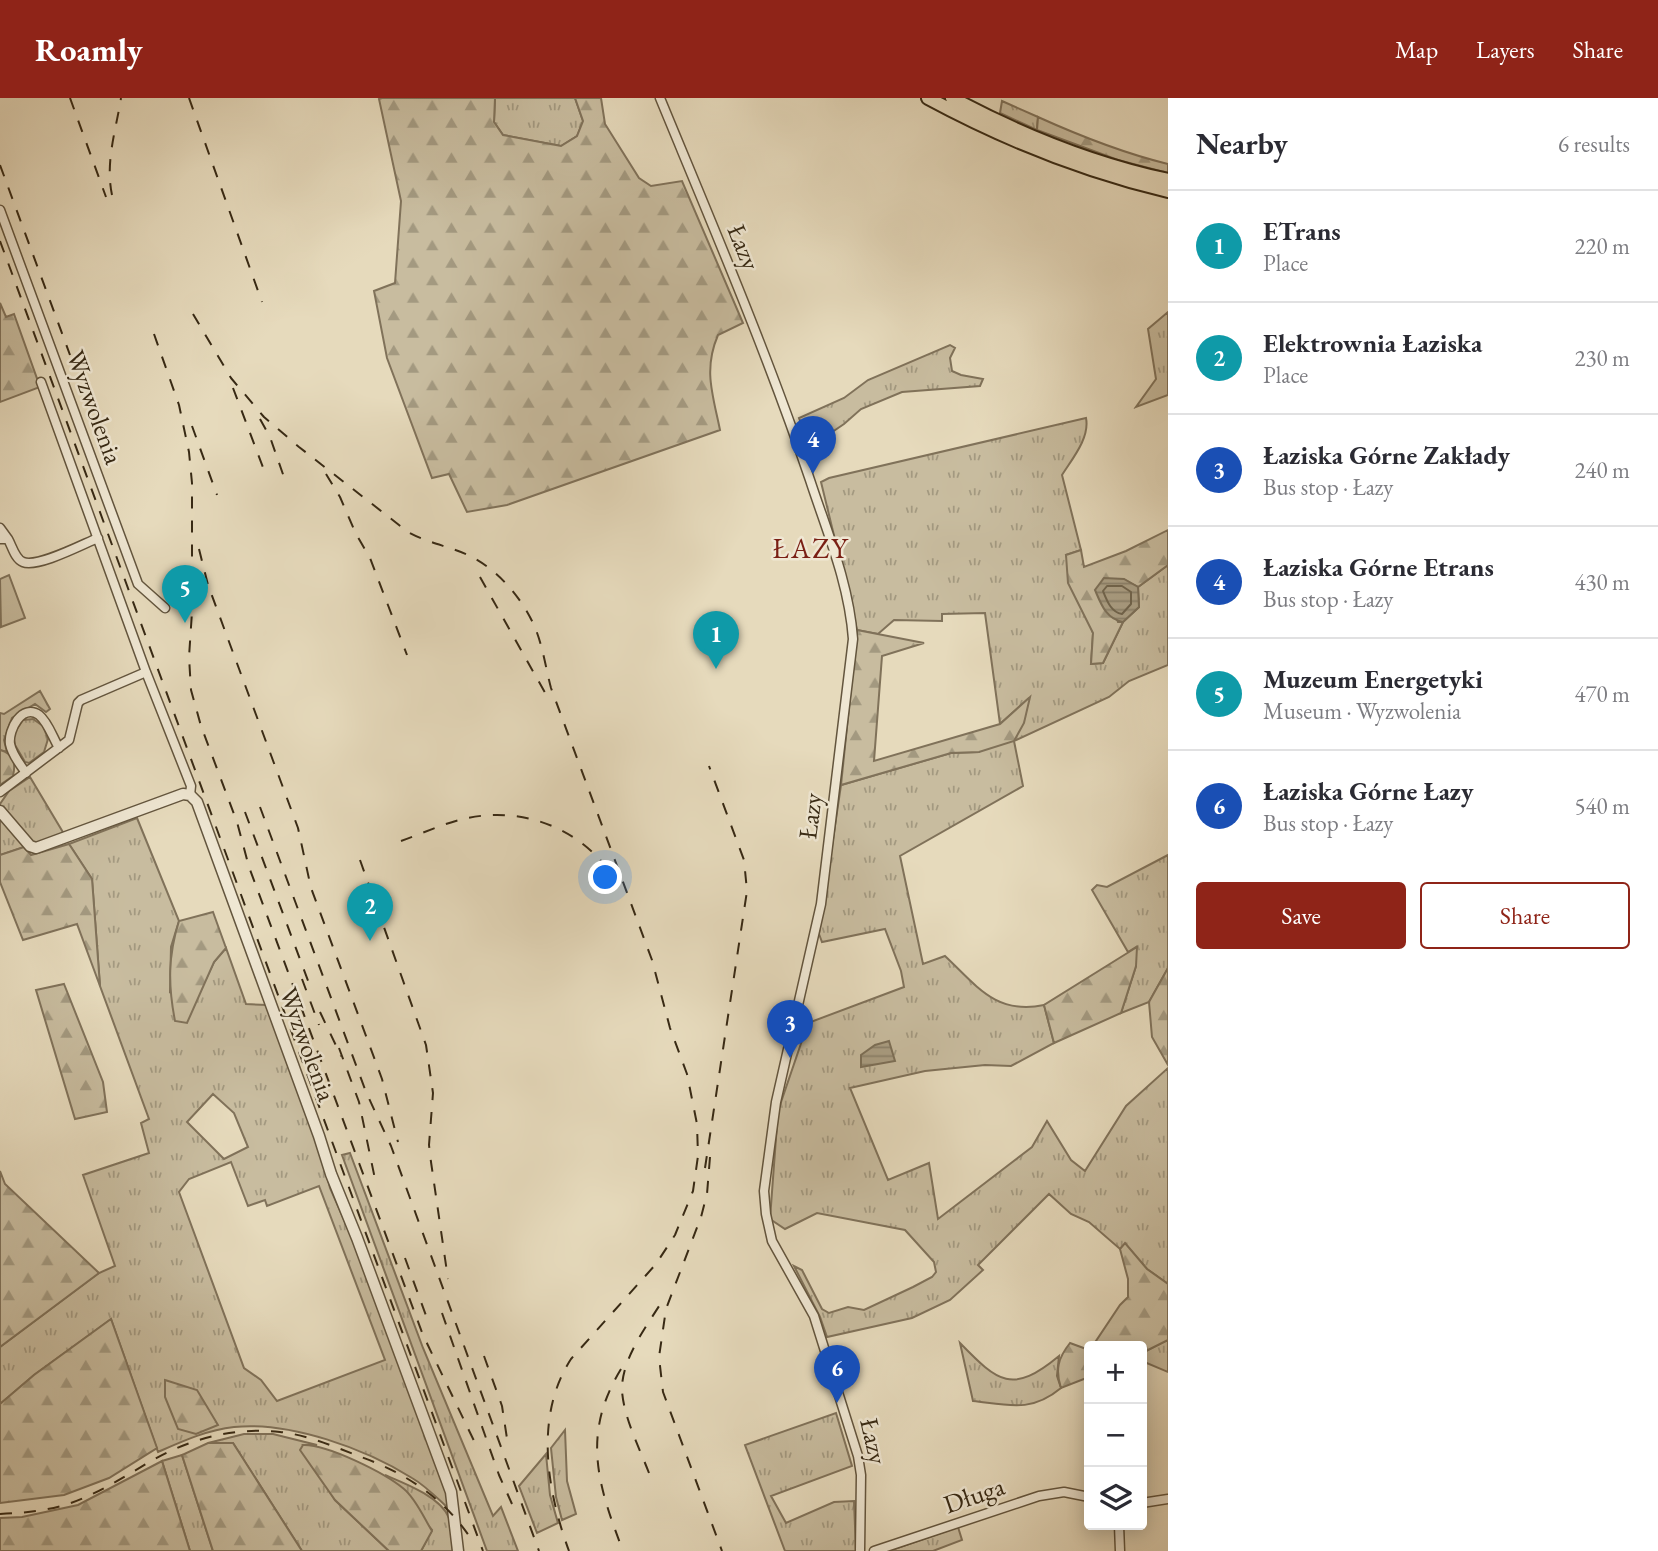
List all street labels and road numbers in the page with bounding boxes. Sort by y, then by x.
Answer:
street label: Łazy [720,219,769,275]
street label: Wyzwolenia [59,345,132,469]
street label: Łazy [790,790,830,841]
street label: Wyzwolenia [272,982,345,1106]
street label: Łazy [852,1415,896,1468]
street label: Długa [939,1469,1010,1521]

